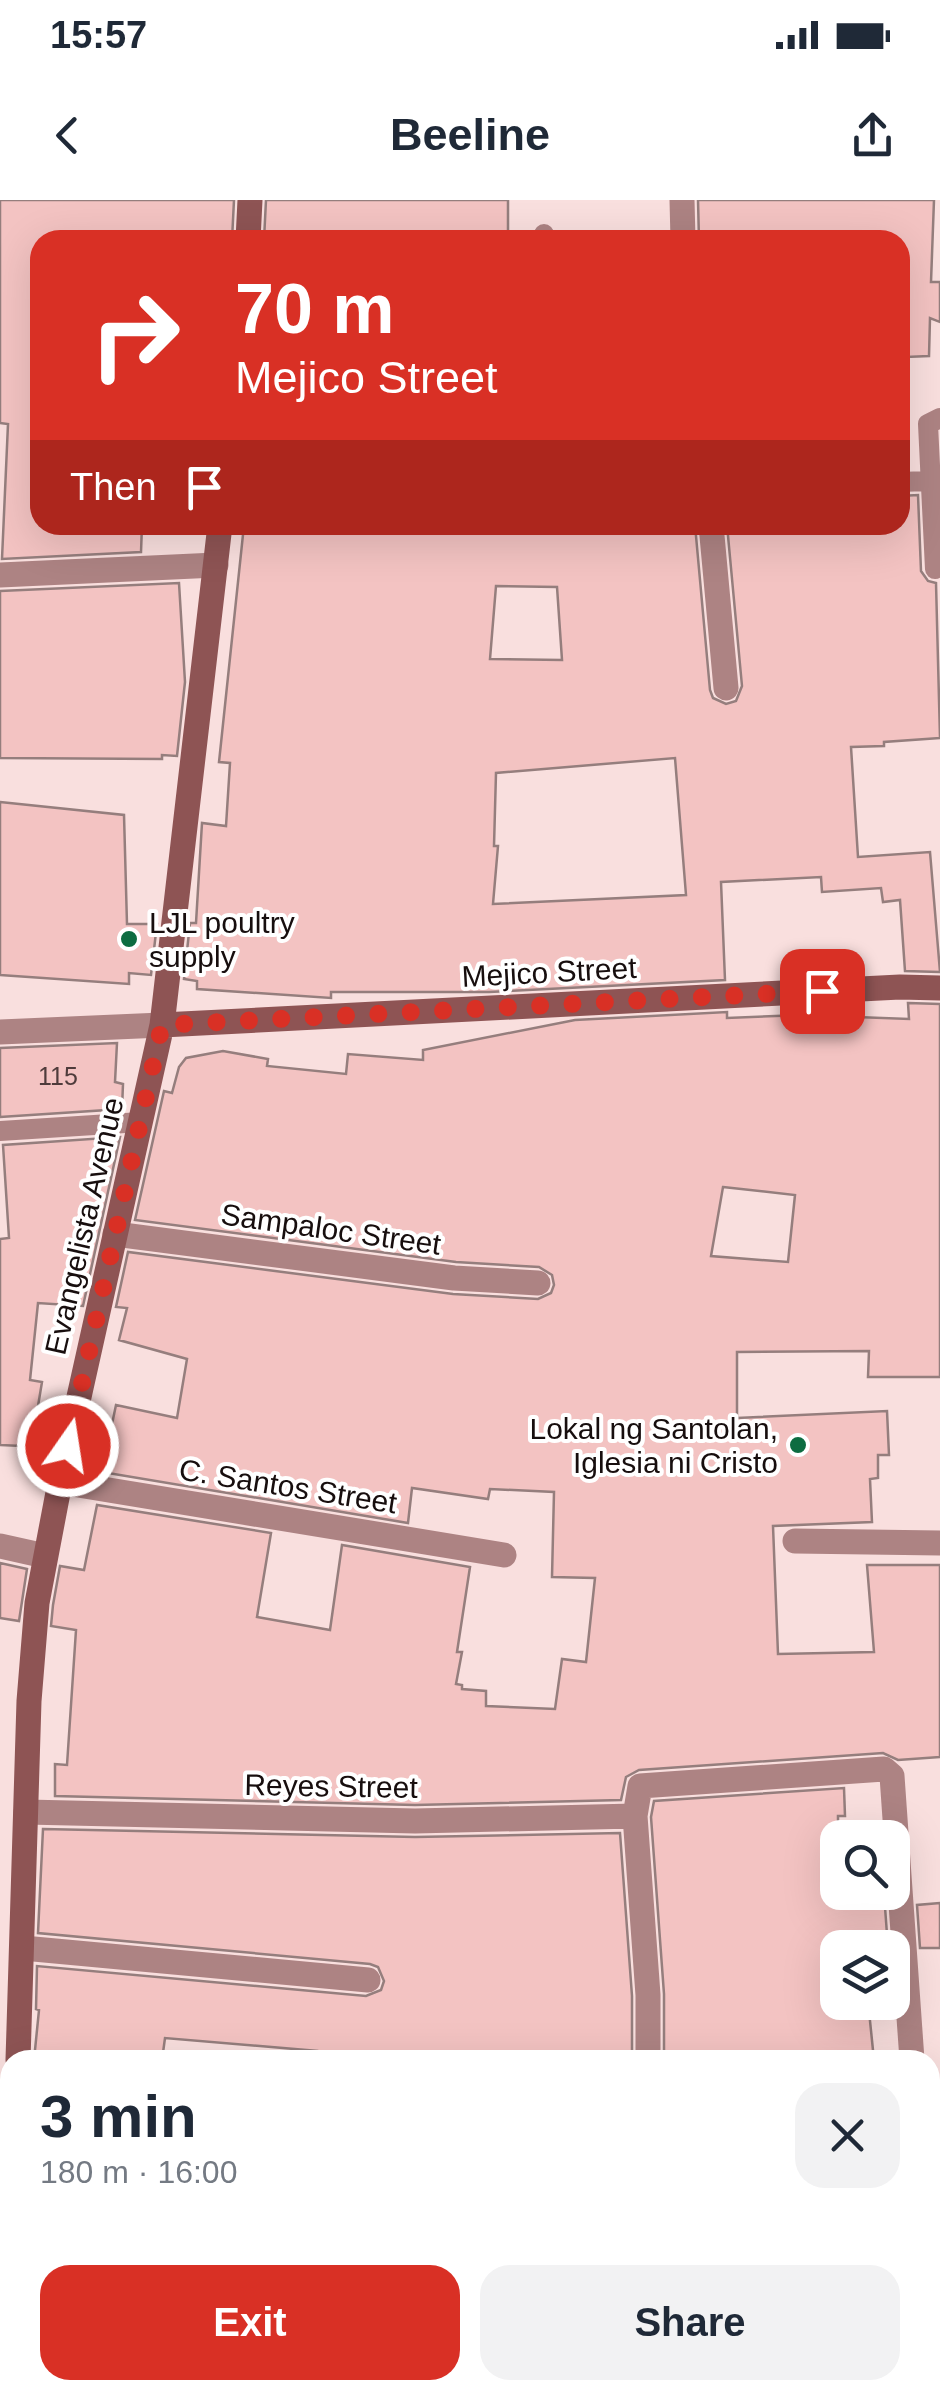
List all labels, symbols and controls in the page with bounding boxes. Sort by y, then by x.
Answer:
text: 15:57 [50,14,147,56]
icon: back [40,108,95,163]
icon: share [845,108,900,163]
text: Beeline [390,109,550,160]
icon: right [70,270,200,400]
text: 70 m [235,270,395,348]
text: Mejico Street [235,352,498,403]
icon: arrive [177,460,232,515]
text: Then [70,466,157,508]
place label: LJL poultry supply [149,906,295,973]
marker: LJL poultry supply [118,928,140,950]
pin [780,949,865,1034]
street label: Mejico Street [461,951,638,993]
icon: arrive [795,964,850,1019]
house number: 115 [38,1062,78,1090]
street label: Evangelista Avenue [38,1094,130,1358]
street label: Sampaloc Street [219,1197,444,1261]
position arrow [16,1394,120,1498]
place label: Lokal ng Santolan, Iglesia ni Cristo [529,1412,778,1479]
marker: Lokal ng Santolan, Iglesia ni Cristo [787,1434,809,1456]
street label: C. Santos Street [177,1452,400,1520]
street label: Reyes Street [244,1768,419,1804]
map controls [820,1820,910,2020]
button: search [820,1820,910,1910]
button: layers [820,1930,910,2020]
text: 3 min [40,2083,197,2150]
button: close [795,2083,900,2188]
text: 180 m · 16:00 [40,2154,237,2190]
button: Exit [40,2265,460,2380]
button: Share [480,2265,900,2380]

